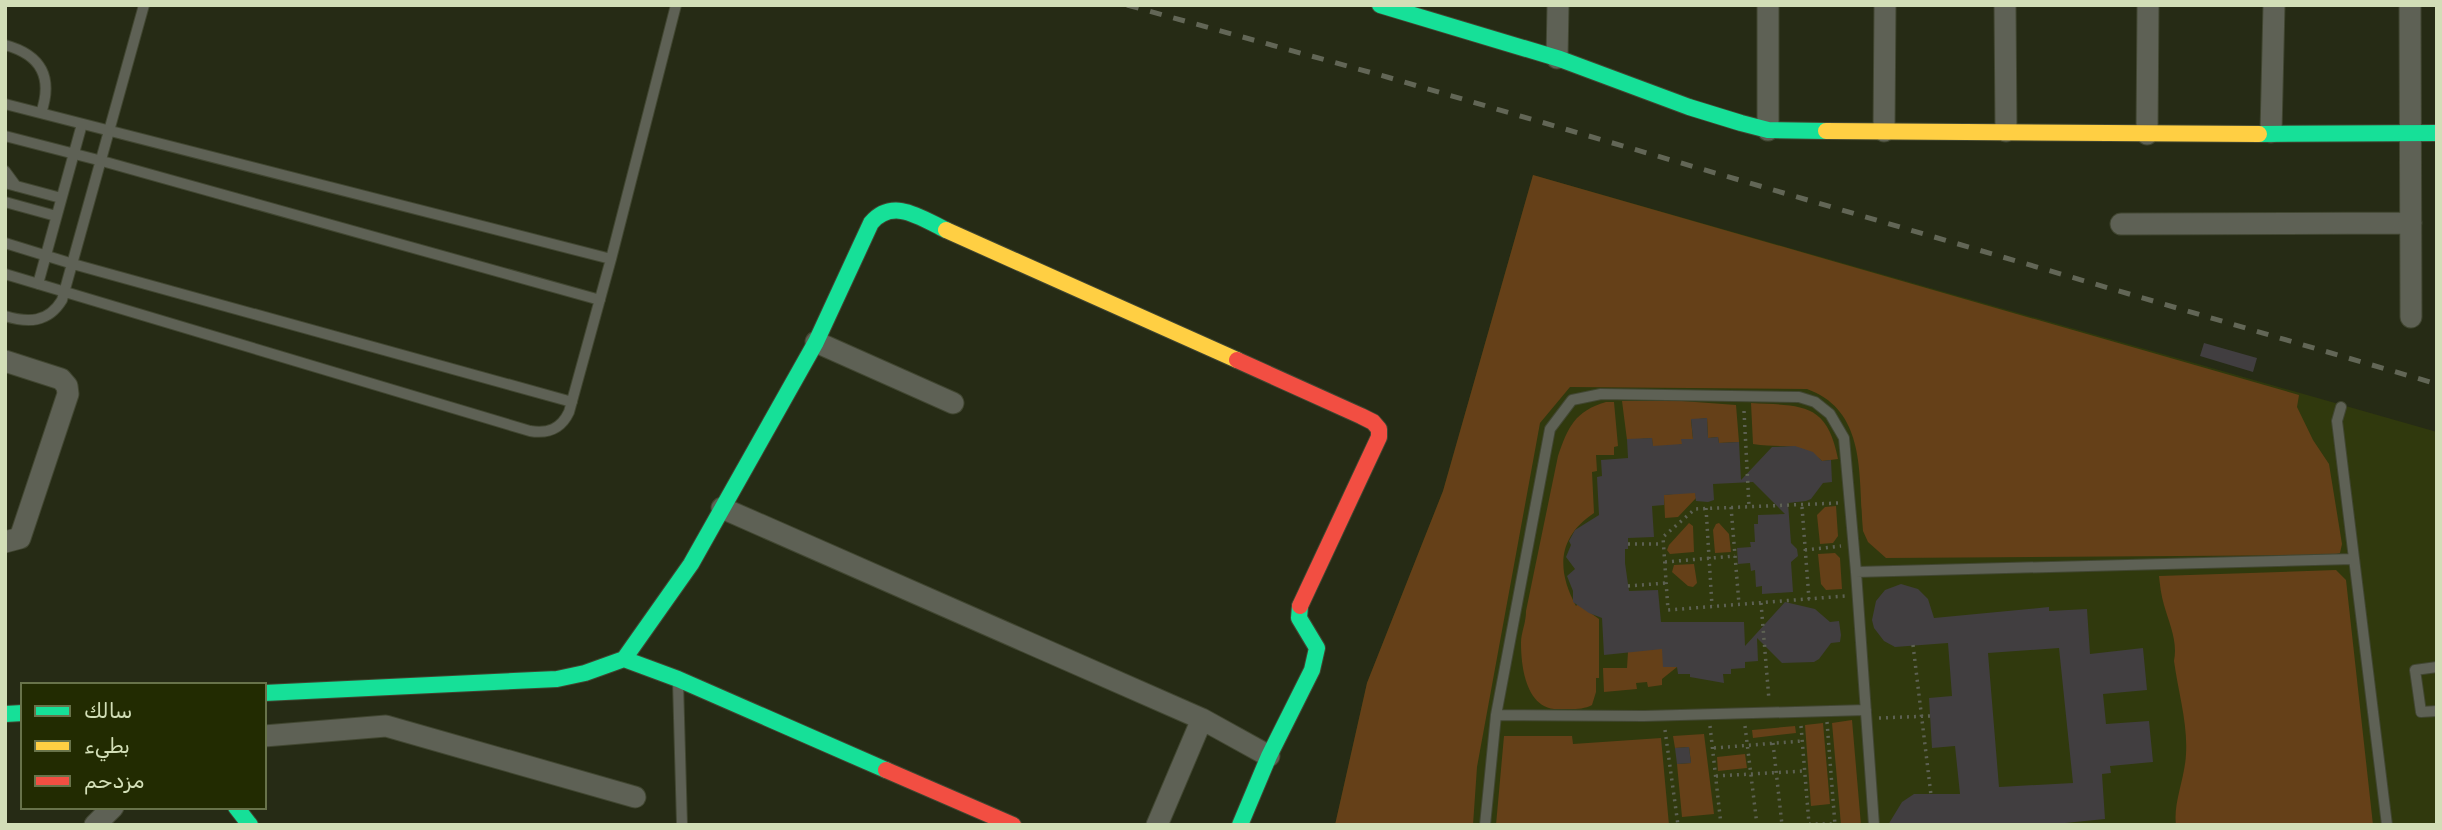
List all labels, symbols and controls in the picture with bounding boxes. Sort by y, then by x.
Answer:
legend [21,683,266,809]
text: سالك [84,698,132,723]
text: بطيء [84,733,130,762]
text: مزدحم [84,768,144,795]

